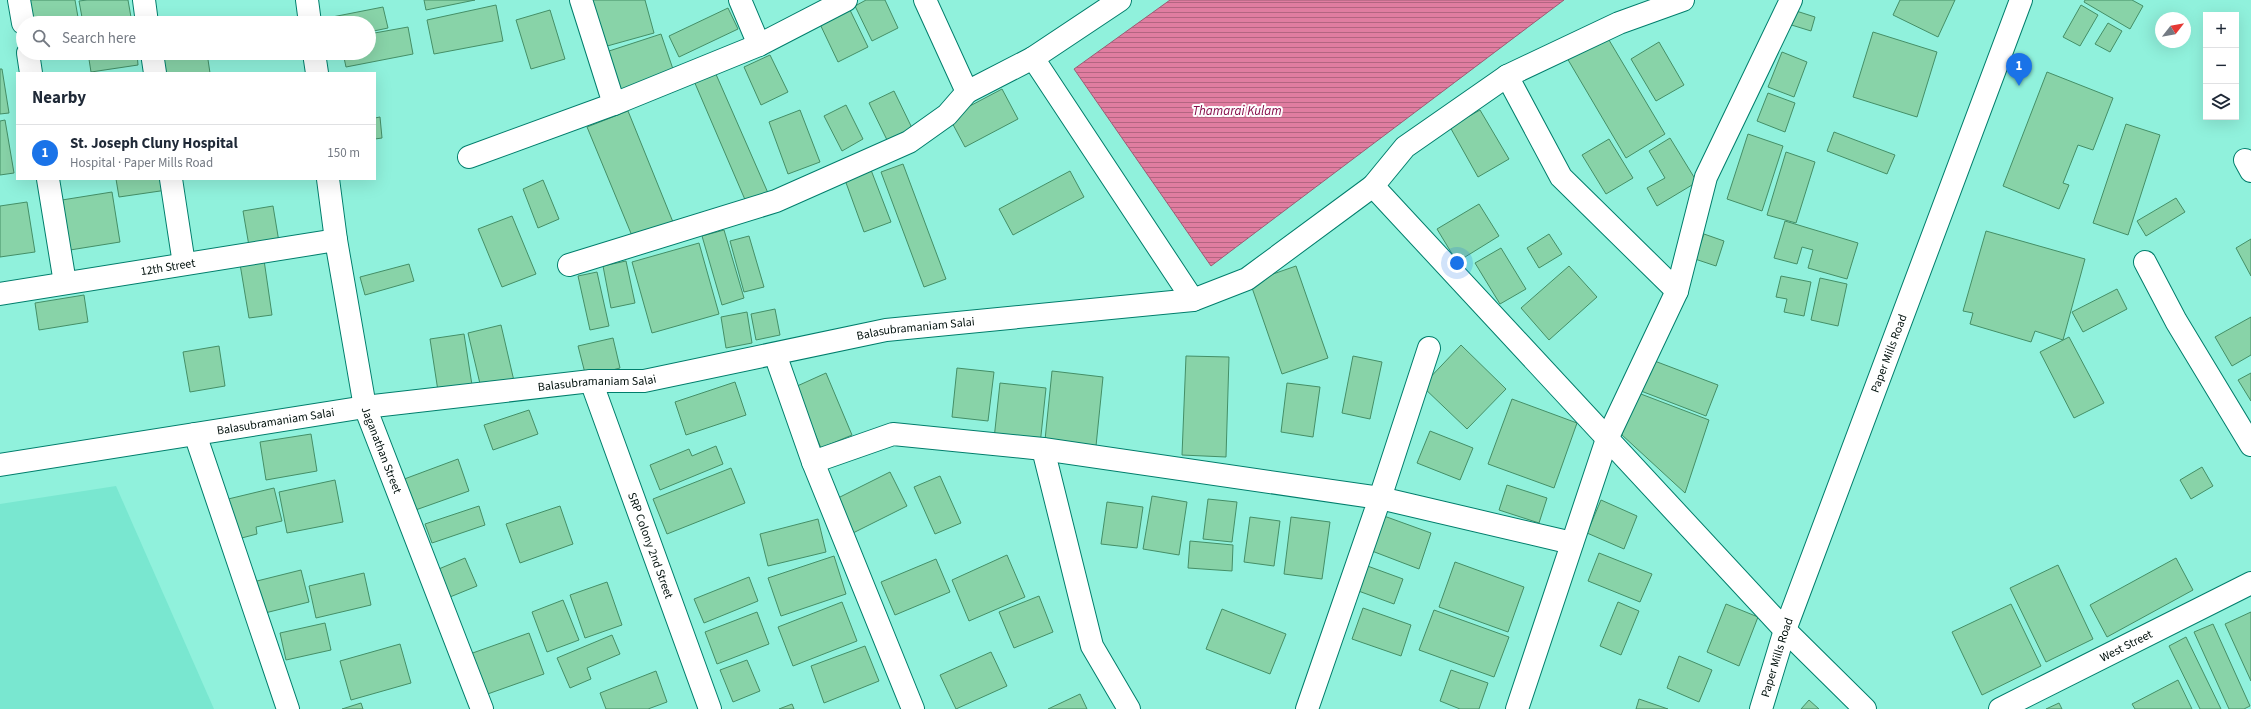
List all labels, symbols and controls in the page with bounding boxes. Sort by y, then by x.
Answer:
north arrow [2155,12,2191,48]
map controls [2203,12,2239,120]
button: + [2203,12,2239,48]
search box [16,16,376,60]
icon: search [30,27,52,49]
text: Search here [62,28,136,49]
button: − [2203,48,2239,84]
pin: 1 [2006,53,2032,86]
button: layers [2203,84,2239,120]
text: Nearby [32,86,86,110]
water label: Thamarai Kulam [1192,102,1282,120]
text: St. Joseph Cluny Hospital [70,133,238,154]
text: 1 [42,144,48,162]
text: 150 m [327,144,360,162]
text: Hospital · Paper Mills Road [70,154,213,172]
your location [1447,253,1467,273]
street label: 12th Street [139,255,196,280]
street label: Paper Mills Road [1867,312,1912,395]
street label: Balasubramaniam Salai [855,313,976,345]
street label: Balasubramaniam Salai [537,371,658,396]
street label: Balasubramaniam Salai [216,404,336,439]
street label: Jaganathan Street [357,404,406,496]
street label: SRP Colony 2nd Street [623,490,677,601]
street label: Paper Mills Road [1757,615,1798,699]
street label: West Street [2097,626,2155,667]

